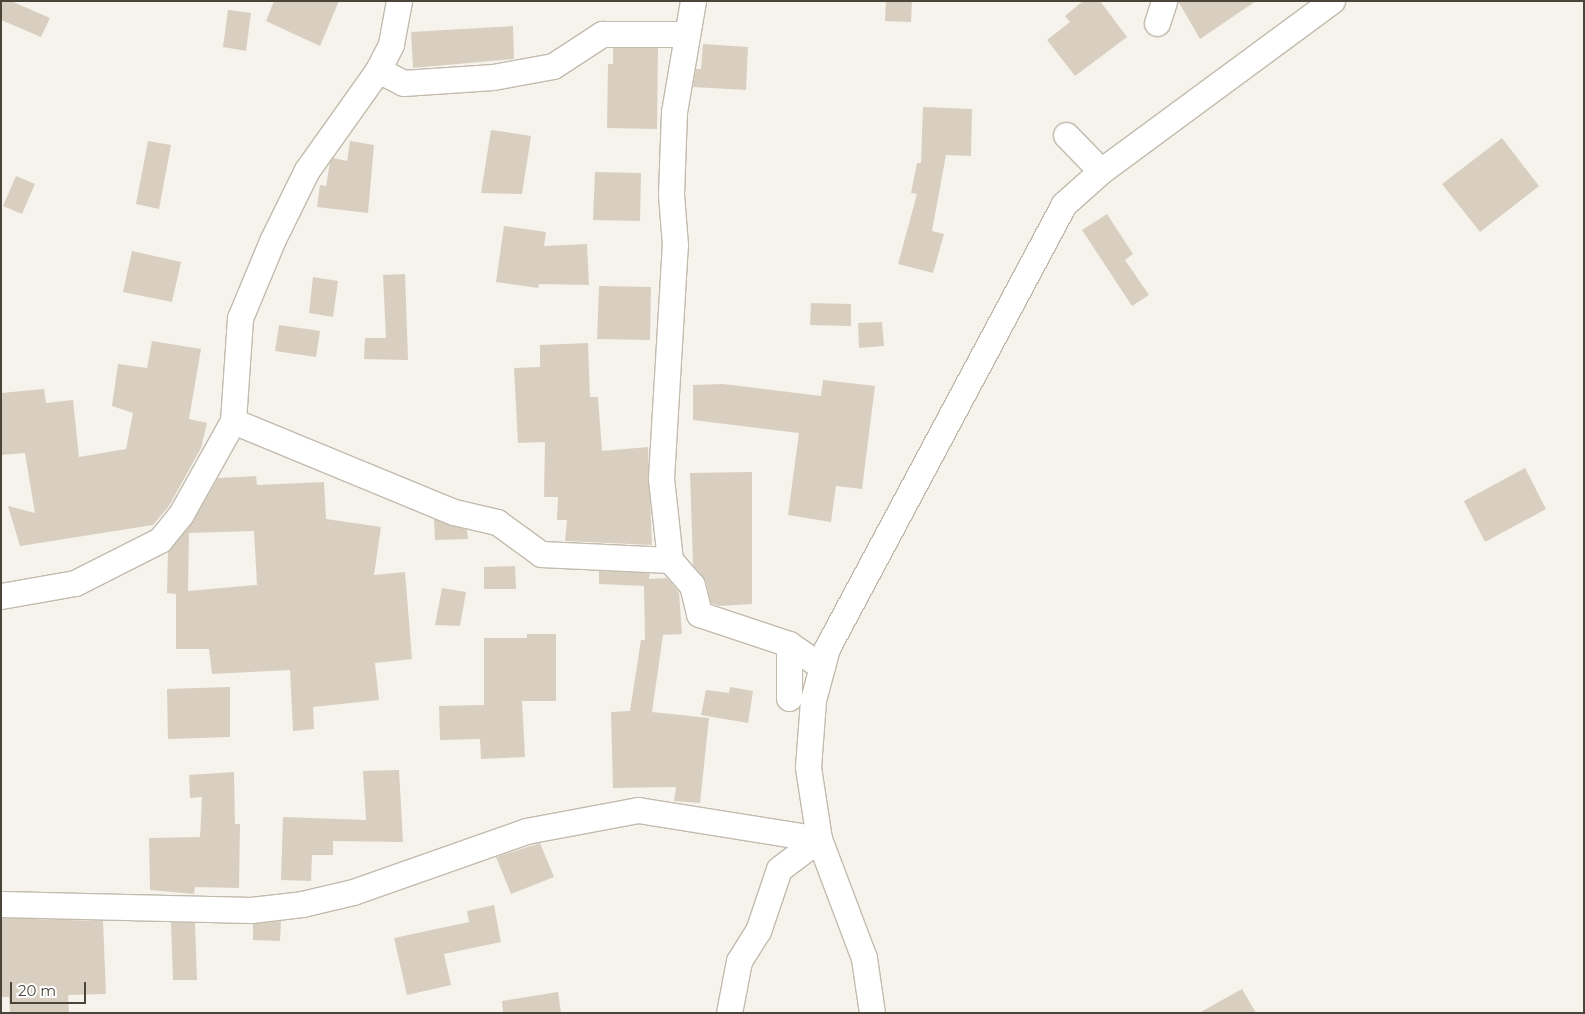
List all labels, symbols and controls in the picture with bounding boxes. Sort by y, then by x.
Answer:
scale bar [12,972,89,1004]
text: 20 m [18,981,56,1000]

